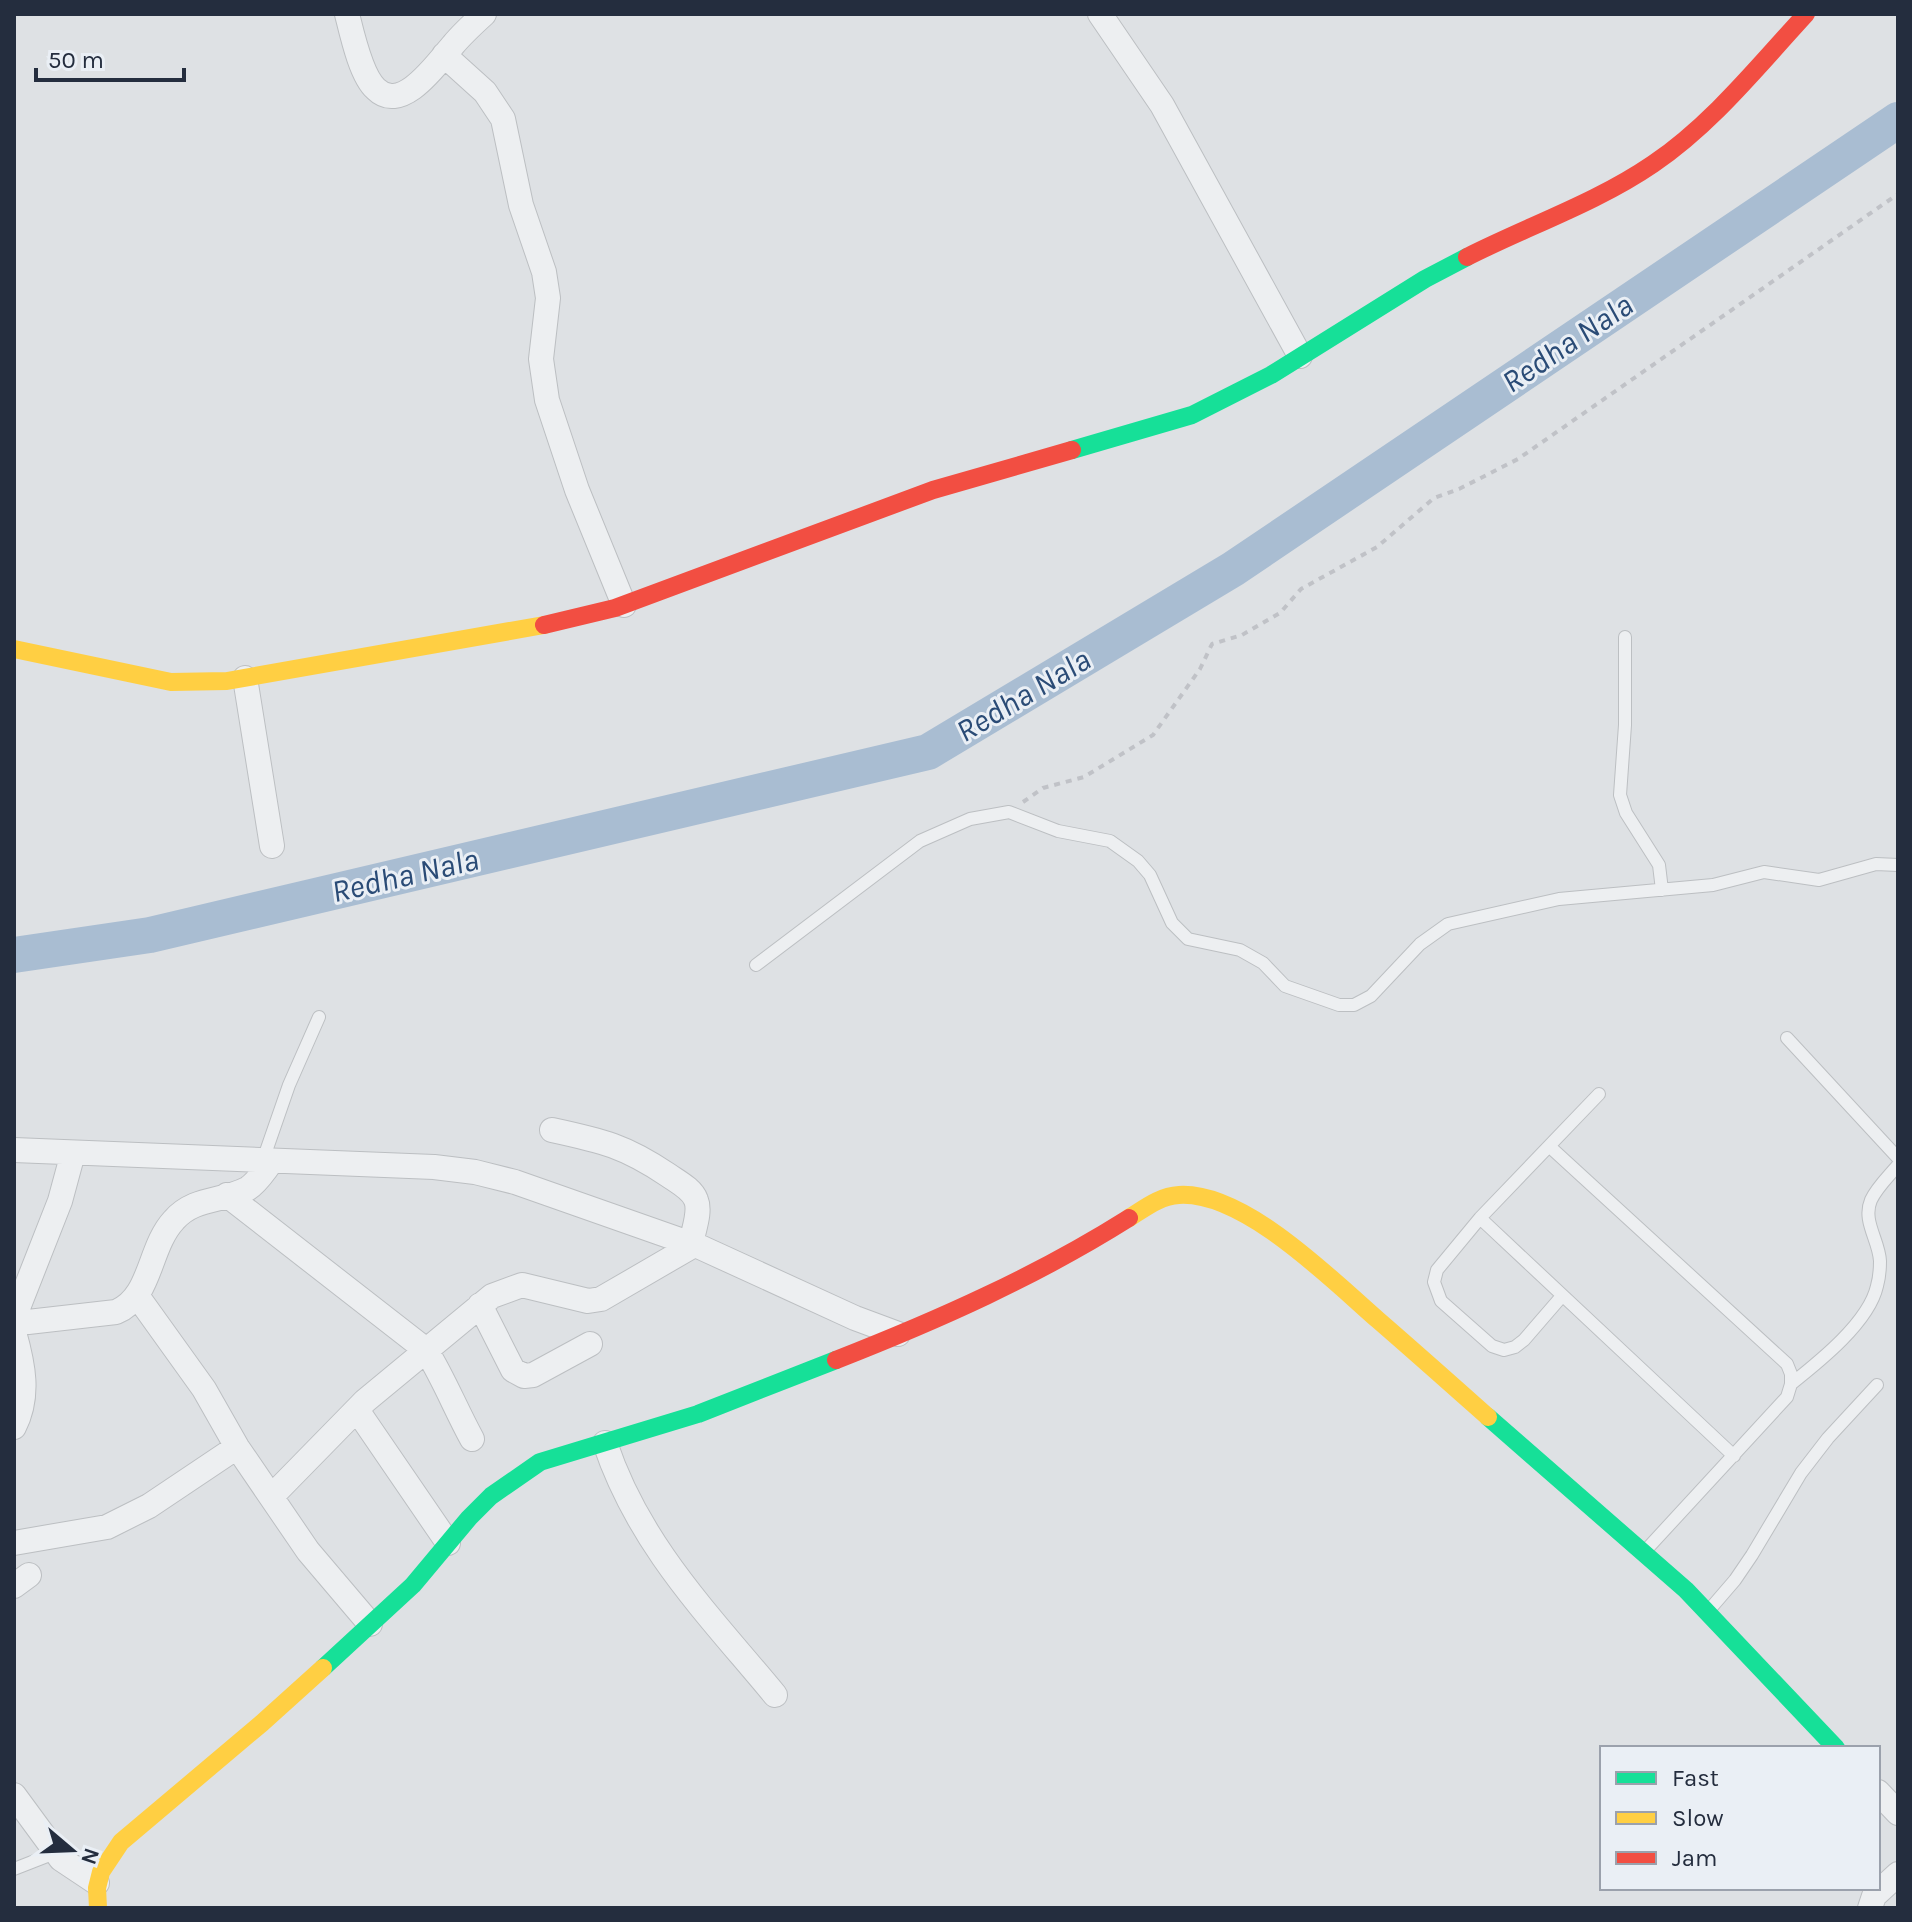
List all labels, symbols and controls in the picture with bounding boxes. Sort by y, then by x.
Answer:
scale bar [36,32,184,82]
text: 50 m [48,46,104,74]
water label: Redha Nala [1495,286,1640,401]
water label: Redha Nala [949,641,1097,750]
water label: Redha Nala [328,841,482,910]
legend [1600,1746,1880,1890]
text: Fast [1672,1764,1719,1792]
text: Slow [1672,1804,1724,1832]
north arrow [32,1810,112,1890]
text: N [75,1844,105,1868]
text: Jam [1672,1844,1717,1872]

